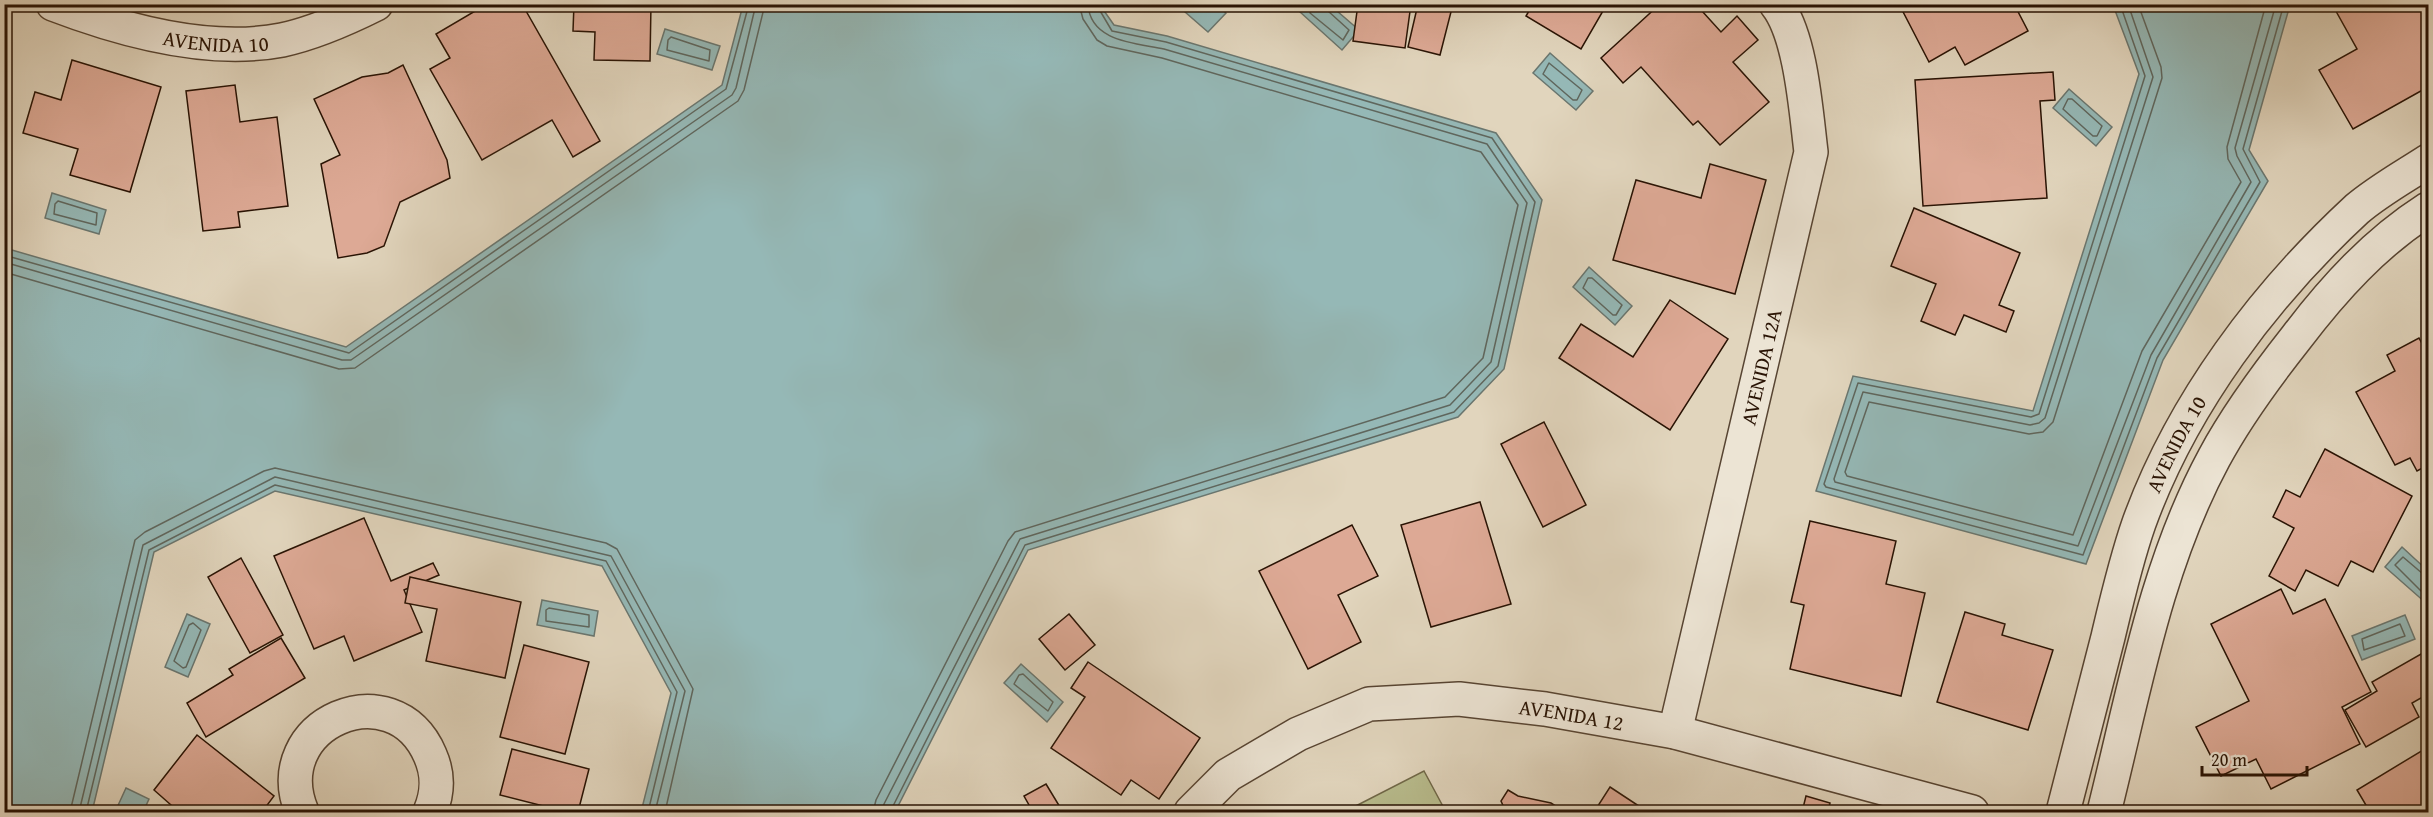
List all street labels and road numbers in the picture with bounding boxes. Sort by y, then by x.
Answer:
street label: AVENIDA 10 [161,21,270,60]
street label: AVENIDA 12A [1732,306,1789,428]
street label: AVENIDA 10 [2137,389,2213,497]
street label: AVENIDA 12 [1517,691,1626,738]

